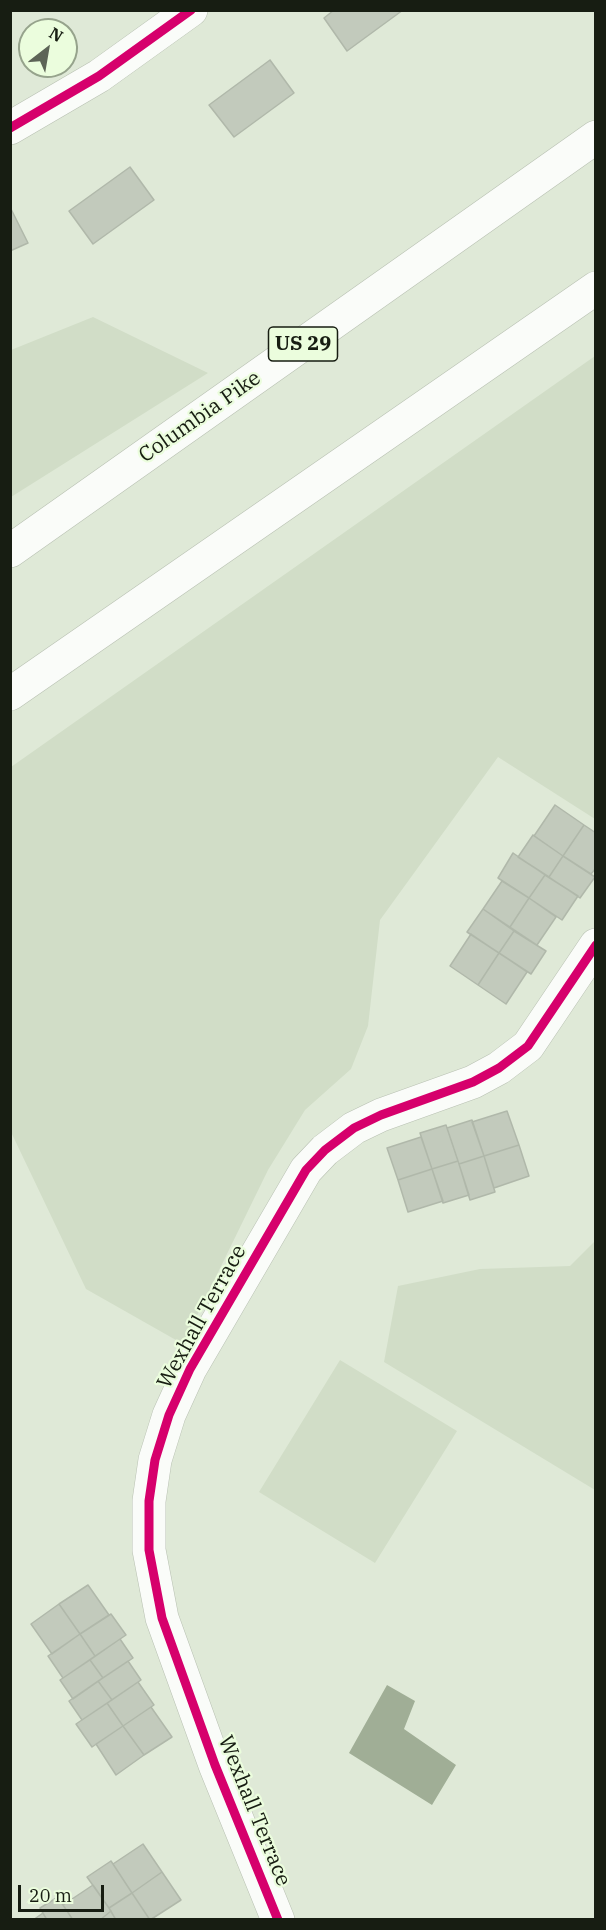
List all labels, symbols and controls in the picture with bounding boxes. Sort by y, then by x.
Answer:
north arrow [18,18,78,78]
text: N [46,22,67,46]
road number: US 29 [268,327,338,361]
street label: Columbia Pike [134,366,266,468]
street label: Wexhall Terrace [152,1241,252,1393]
street label: Wexhall Terrace [212,1732,296,1890]
scale bar [21,1873,106,1911]
text: 20 m [29,1884,72,1907]

